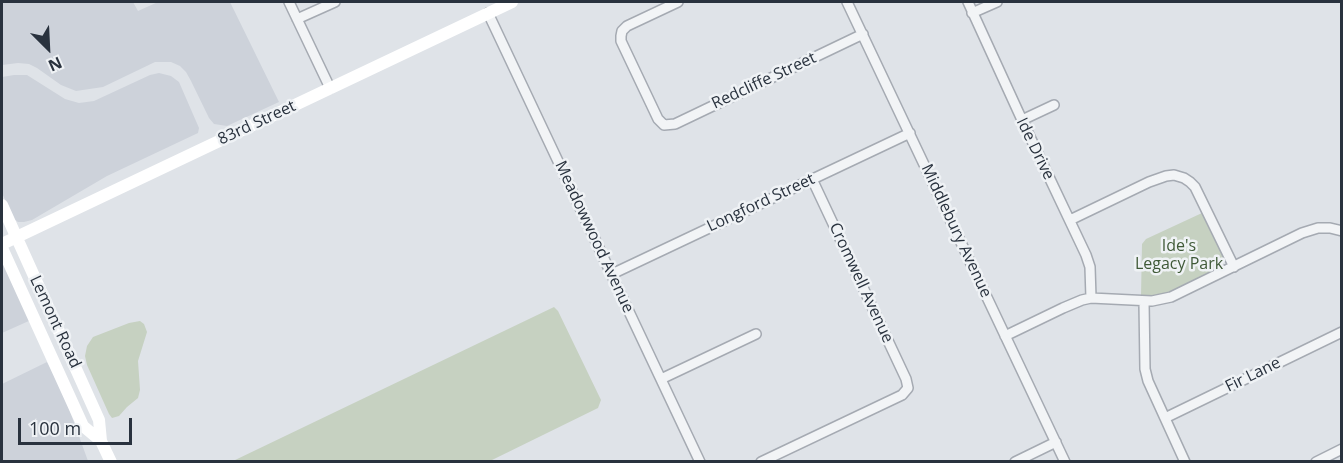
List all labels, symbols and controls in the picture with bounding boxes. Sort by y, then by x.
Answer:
north arrow [18,18,78,78]
street label: Redcliffe Street [709,48,819,114]
text: N [45,52,66,77]
street label: 83rd Street [215,97,299,149]
street label: Ide Drive [1012,115,1058,183]
street label: Meadowwood Avenue [550,158,638,316]
street label: Middlebury Avenue [917,161,995,301]
street label: Longford Street [704,170,818,236]
street label: Cromwell Avenue [825,220,897,346]
park label: Ide's Legacy Park [1135,236,1223,274]
street label: Lemont Road [25,273,85,371]
street label: Fir Lane [1222,353,1284,397]
scale bar [21,406,135,444]
text: 100 m [29,416,81,440]

